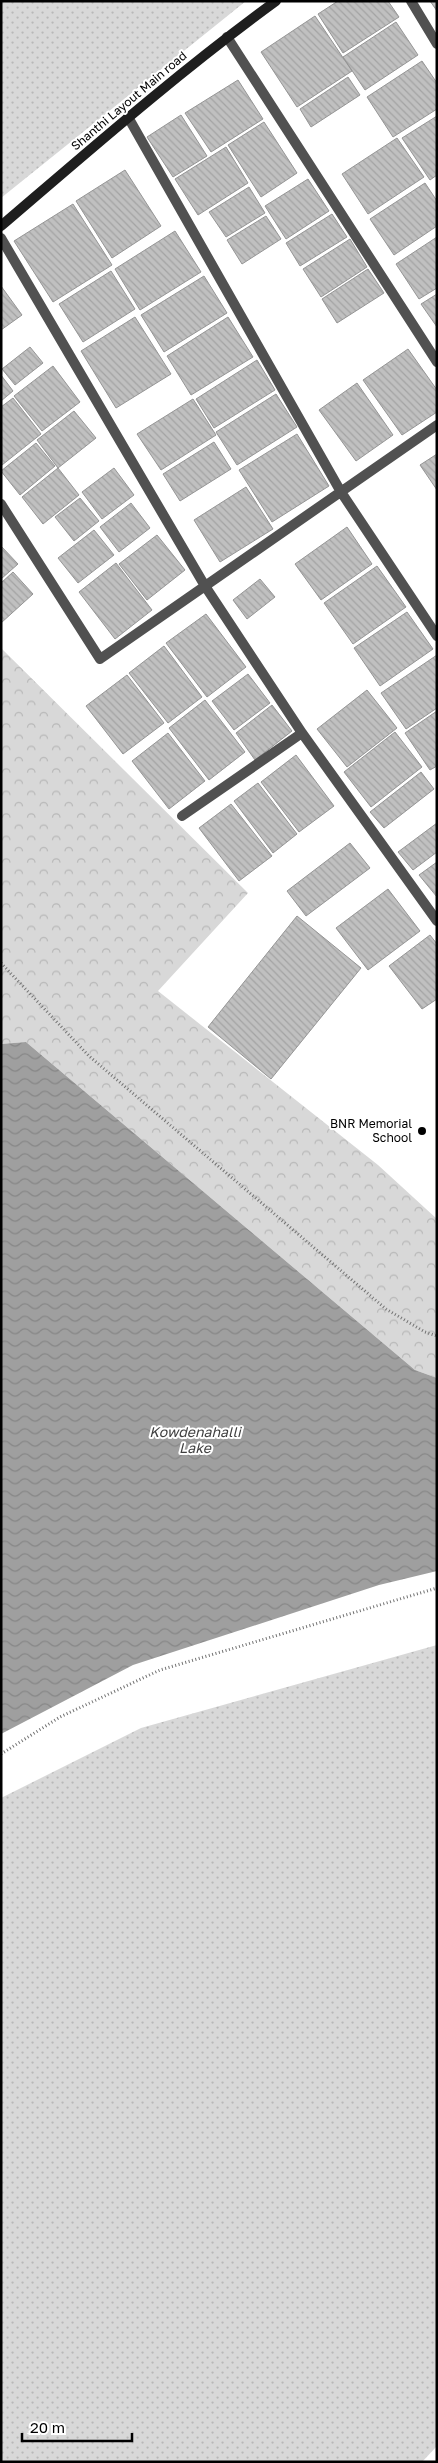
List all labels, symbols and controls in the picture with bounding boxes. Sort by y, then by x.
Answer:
street label: Shanthi Layout Main road [68,48,190,153]
place label: BNR Memorial School [330,1116,412,1145]
marker: BNR Memorial School [416,1125,428,1137]
water label: Kowdenahalli Lake [149,1423,243,1456]
scale bar [22,2410,132,2442]
text: 20 m [30,2418,65,2436]

